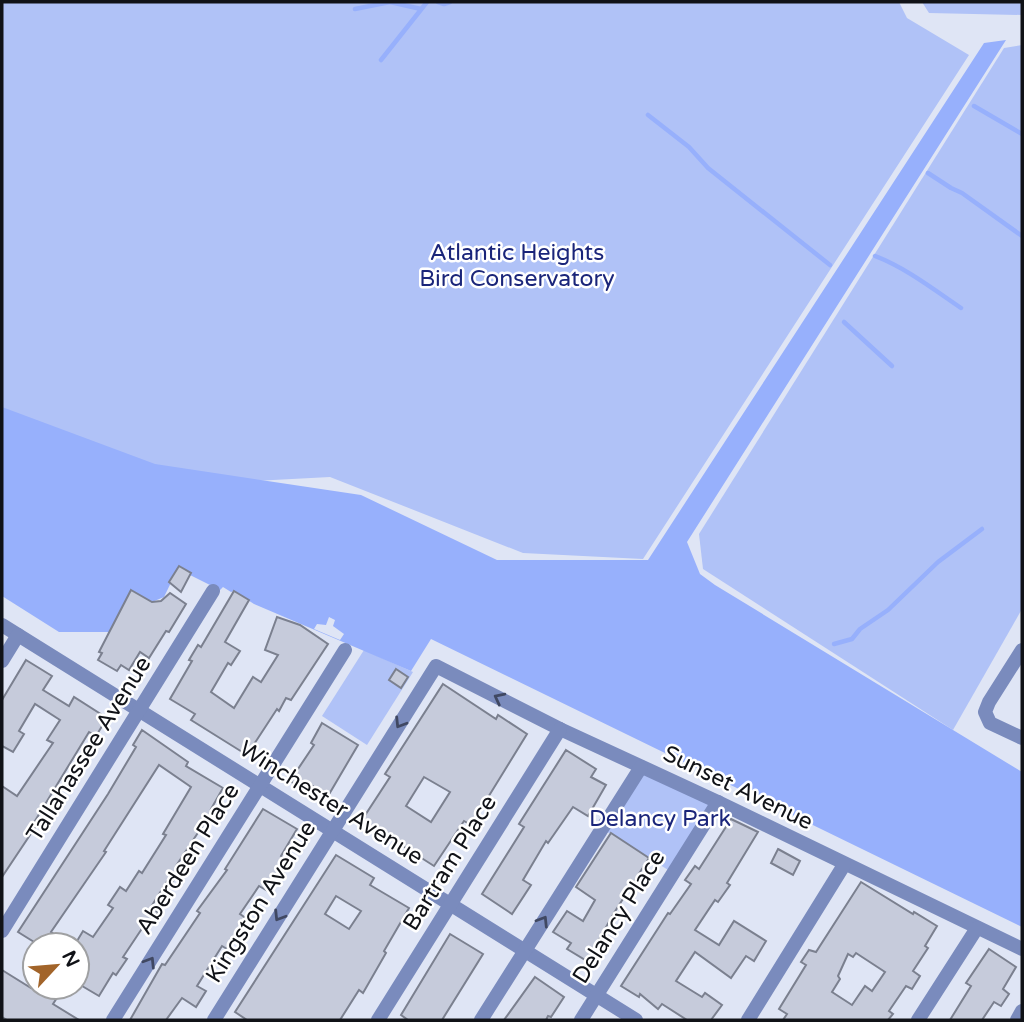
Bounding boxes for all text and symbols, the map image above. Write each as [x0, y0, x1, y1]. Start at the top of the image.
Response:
park label: Atlantic Heights Bird Conservatory [419, 239, 615, 293]
street label: Tallahassee Avenue [21, 651, 157, 847]
one-way arrow [494, 692, 506, 706]
one-way arrow [395, 716, 408, 729]
street label: Winchester Avenue [234, 735, 428, 871]
street label: Sunset Avenue [659, 740, 817, 836]
street label: Aberdeen Place [130, 778, 246, 940]
street label: Bartram Place [397, 790, 503, 936]
park label: Delancy Park [589, 805, 731, 833]
street label: Kingston Avenue [200, 816, 322, 988]
street label: Delancy Place [567, 845, 671, 989]
one-way arrow [275, 908, 288, 921]
one-way arrow [535, 915, 548, 928]
north arrow [21, 931, 91, 1001]
text: N [57, 947, 84, 971]
one-way arrow [141, 957, 154, 970]

